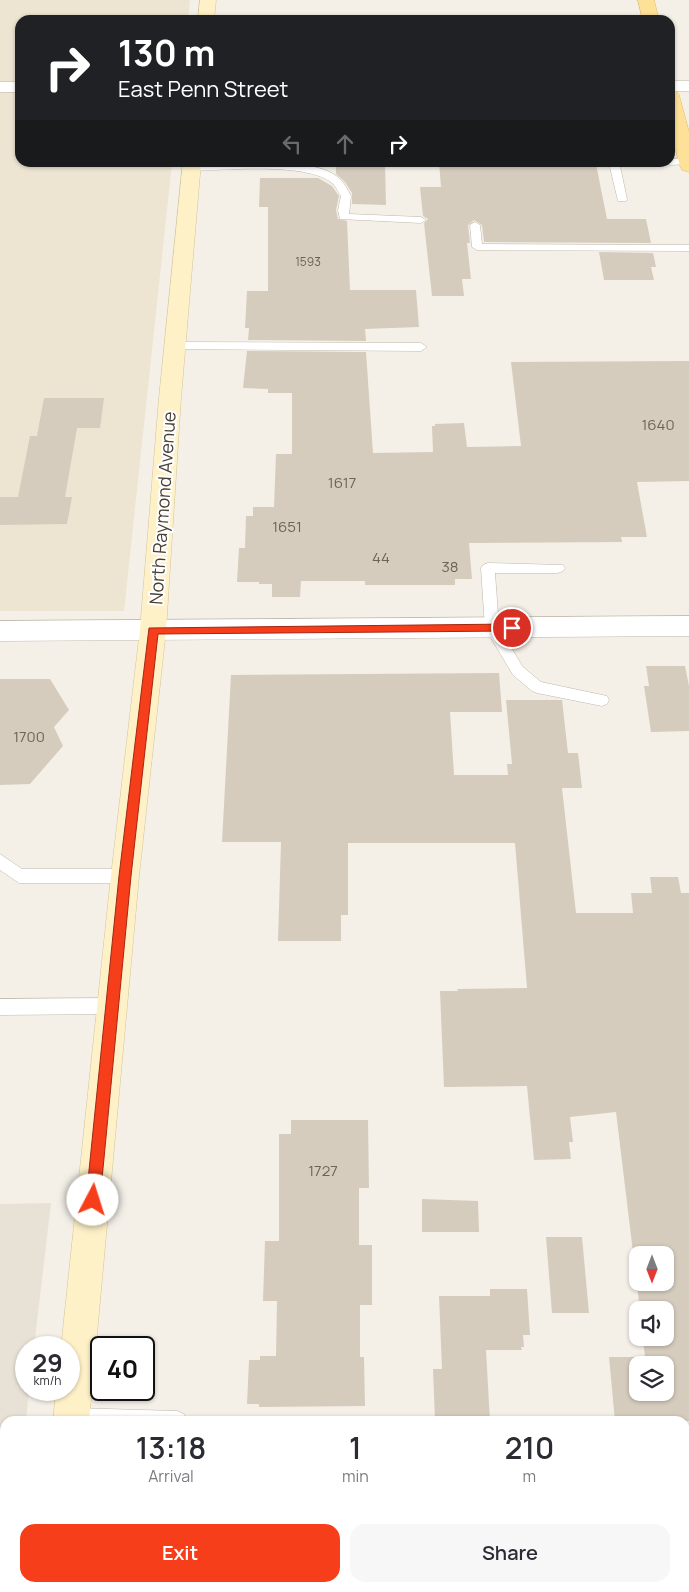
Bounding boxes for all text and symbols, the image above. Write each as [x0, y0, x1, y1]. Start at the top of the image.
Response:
text: 130 m [118, 29, 215, 77]
icon: right [35, 35, 100, 100]
text: East Penn Street [118, 74, 288, 104]
icon: left [278, 130, 306, 158]
icon: ahead [331, 130, 359, 158]
icon: right [384, 130, 412, 158]
house number: 1593 [295, 253, 321, 270]
street label: North Raymond Avenue [143, 411, 181, 605]
house number: 1640 [641, 414, 675, 435]
house number: 1617 [328, 472, 356, 493]
house number: 1651 [272, 516, 302, 537]
house number: 44 [372, 547, 390, 568]
house number: 38 [441, 556, 459, 577]
pin [491, 607, 533, 649]
icon: arrive [498, 614, 526, 642]
house number: 1700 [13, 726, 45, 747]
house number: 1727 [308, 1160, 338, 1181]
position arrow [66, 1173, 118, 1225]
north arrow [629, 1246, 674, 1291]
map controls [629, 1246, 674, 1401]
button: sound [629, 1301, 674, 1346]
speed limit sign: 40 [90, 1336, 155, 1401]
text: 29 [32, 1345, 63, 1380]
button: layers [629, 1356, 674, 1401]
text: km/h [34, 1372, 61, 1389]
text: 13:18 [136, 1427, 206, 1468]
text: 1 [349, 1427, 362, 1468]
text: 210 [505, 1427, 554, 1468]
text: Arrival [148, 1465, 194, 1487]
text: min [342, 1465, 369, 1487]
text: m [523, 1465, 536, 1487]
button: Exit [20, 1524, 340, 1582]
button: Share [350, 1524, 670, 1582]

